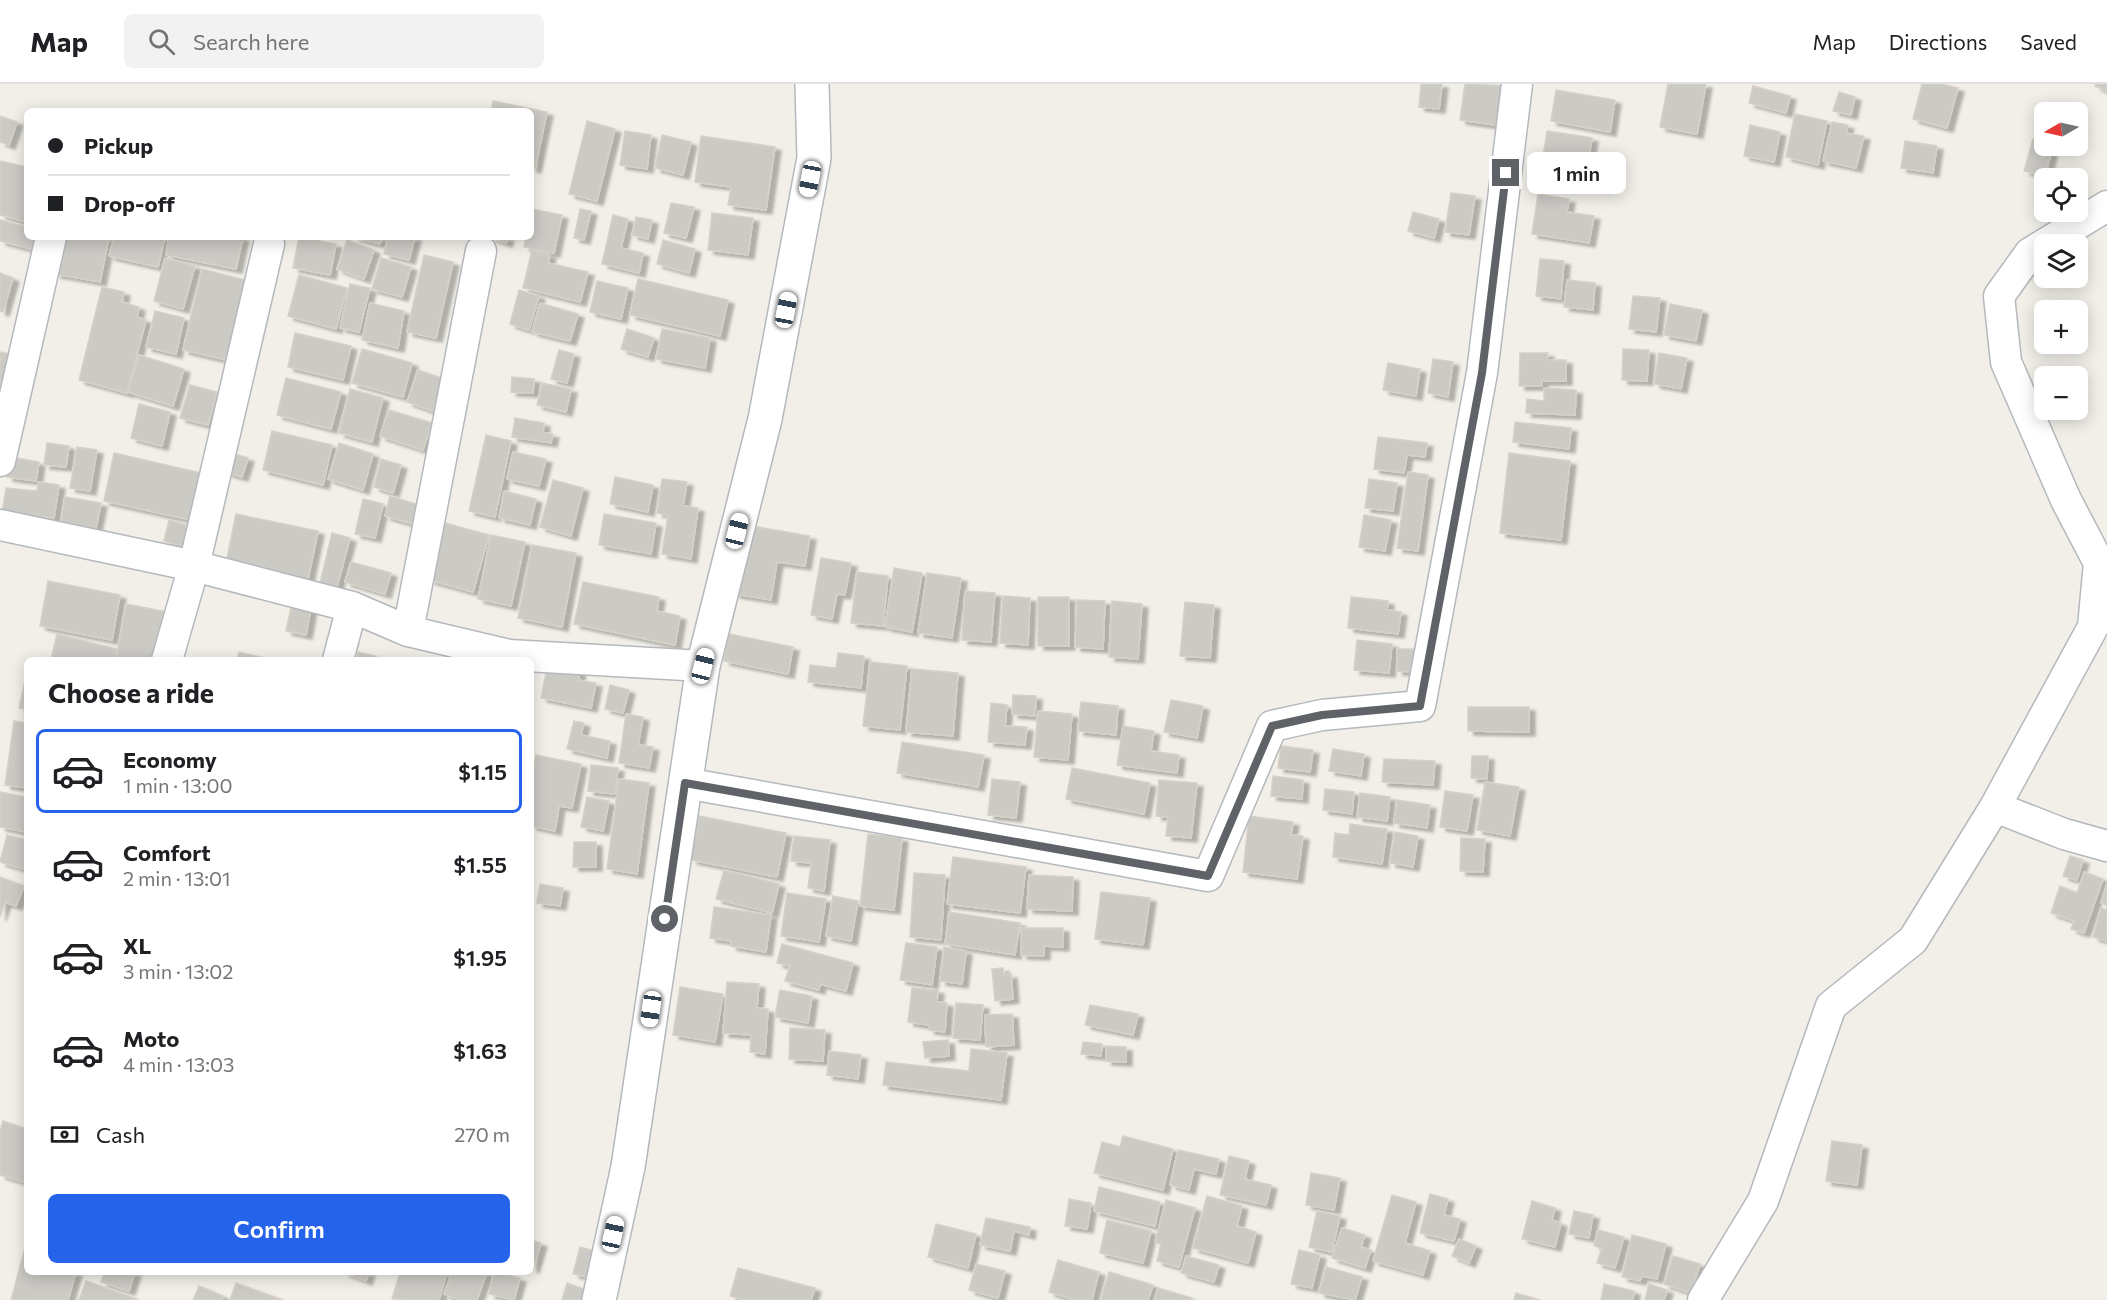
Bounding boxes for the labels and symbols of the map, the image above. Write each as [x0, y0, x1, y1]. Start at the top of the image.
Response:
north arrow [2034, 102, 2088, 156]
callout: 1 min [1527, 152, 1626, 194]
route end [1492, 159, 1519, 186]
car [798, 160, 822, 198]
car [774, 291, 798, 329]
car [724, 511, 750, 551]
car [690, 646, 716, 686]
route start [651, 905, 678, 932]
car [640, 990, 662, 1028]
car [600, 1215, 626, 1253]

